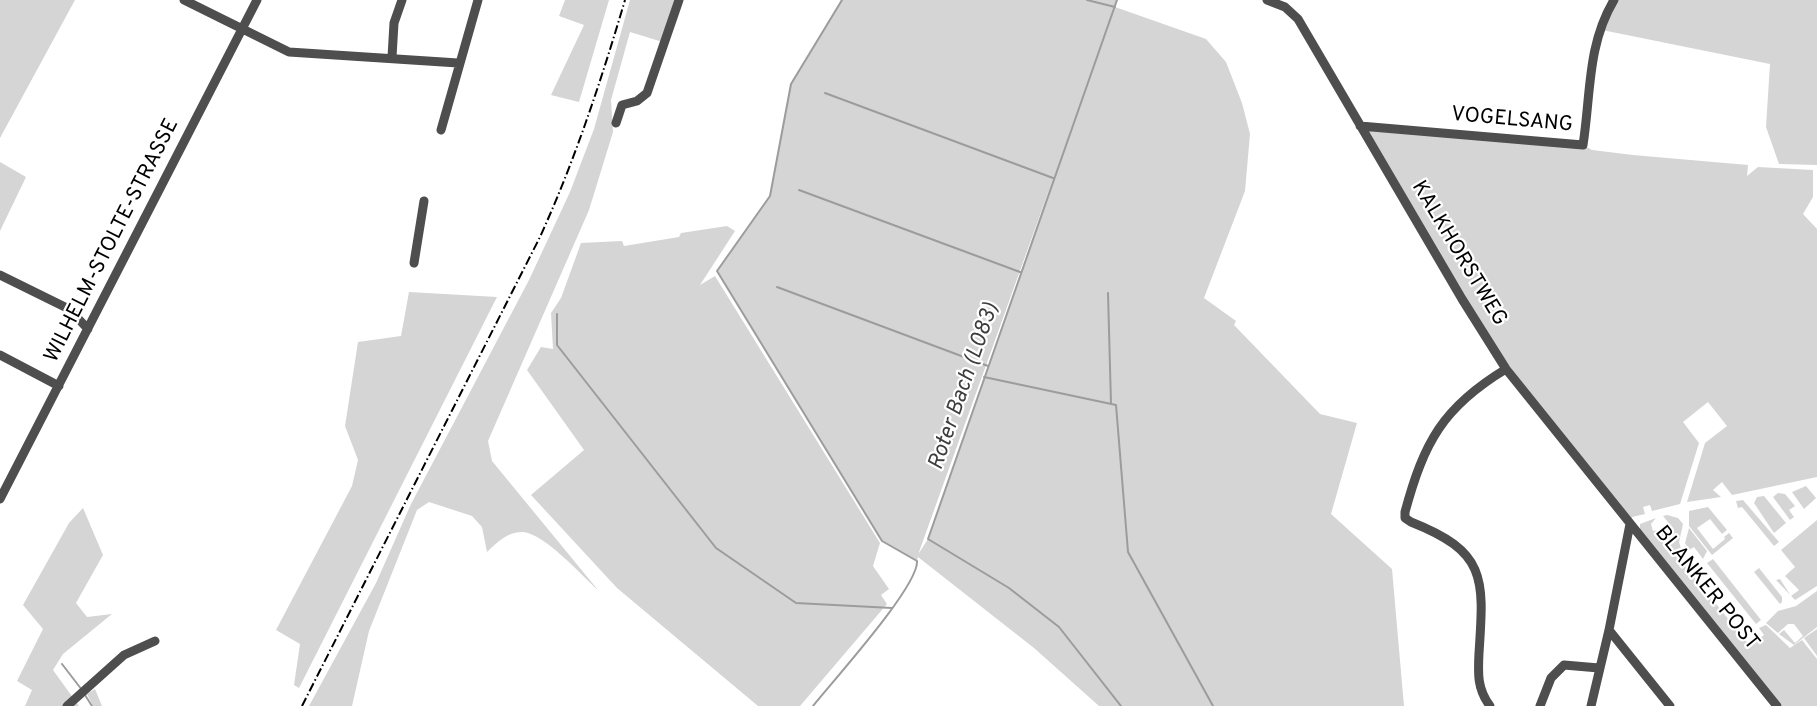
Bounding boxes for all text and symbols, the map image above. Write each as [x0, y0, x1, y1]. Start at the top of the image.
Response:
street label: VOGELSANG [1450, 103, 1574, 139]
street label: WILHELM-STOLTE-STRASSE [40, 115, 186, 367]
street label: KALKHORSTWEG [1405, 177, 1511, 331]
water label: Roter Bach (L083) [924, 300, 1006, 474]
street label: BLANKER POST [1648, 522, 1764, 656]

